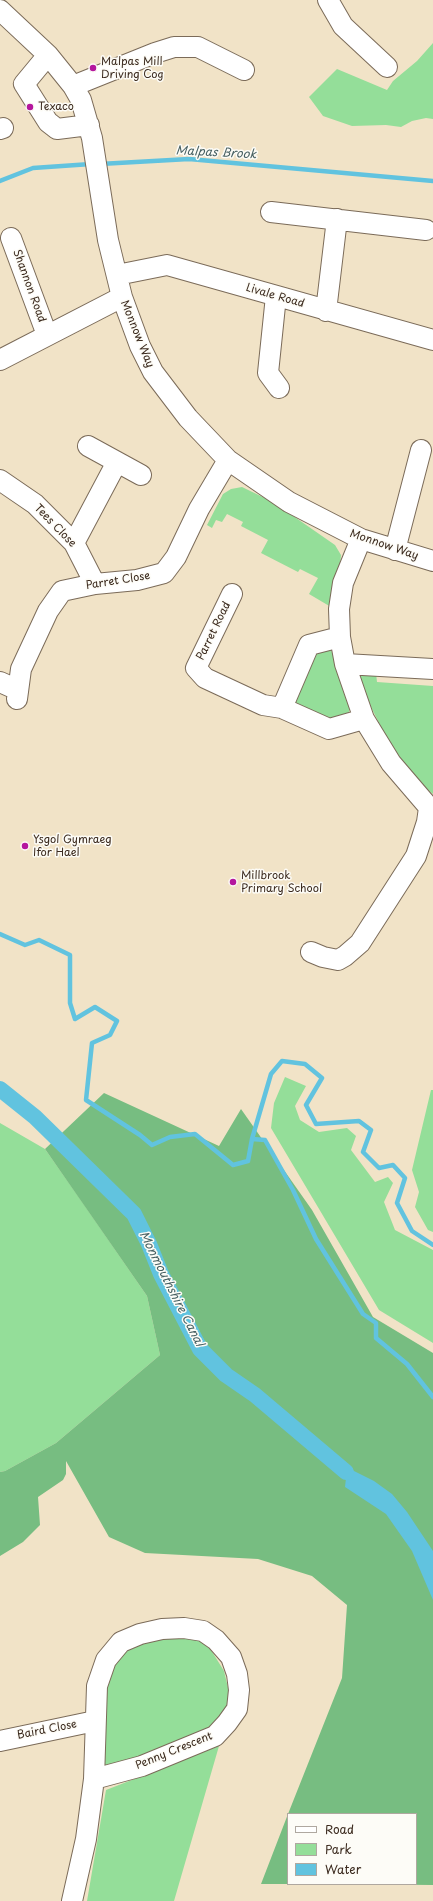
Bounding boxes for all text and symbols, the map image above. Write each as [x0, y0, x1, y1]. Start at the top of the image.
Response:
place label: Malpas Mill Driving Cog [101, 55, 164, 81]
marker: Malpas Mill Driving Cog [88, 63, 98, 73]
place label: Texaco [38, 100, 74, 114]
marker: Texaco [25, 102, 35, 112]
water label: Malpas Brook [175, 144, 257, 162]
street label: Shannon Road [10, 248, 48, 324]
street label: Livale Road [244, 281, 306, 311]
street label: Monnow Way [117, 298, 157, 370]
street label: Tees Close [31, 502, 79, 550]
street label: Monnow Way [348, 527, 420, 563]
street label: Parret Close [85, 569, 151, 593]
street label: Parret Road [194, 600, 234, 662]
place label: Ysgol Gymraeg Ifor Hael [33, 833, 112, 859]
marker: Ysgol Gymraeg Ifor Hael [20, 841, 30, 851]
place label: Millbrook Primary School [241, 869, 322, 895]
marker: Millbrook Primary School [228, 877, 238, 887]
water label: Monmouthshire Canal [136, 1229, 206, 1349]
street label: Baird Close [16, 1718, 78, 1742]
street label: Penny Crescent [134, 1730, 214, 1772]
legend [287, 1813, 417, 1885]
text: Road [325, 1820, 354, 1838]
text: Park [325, 1840, 352, 1858]
text: Water [325, 1860, 361, 1878]

